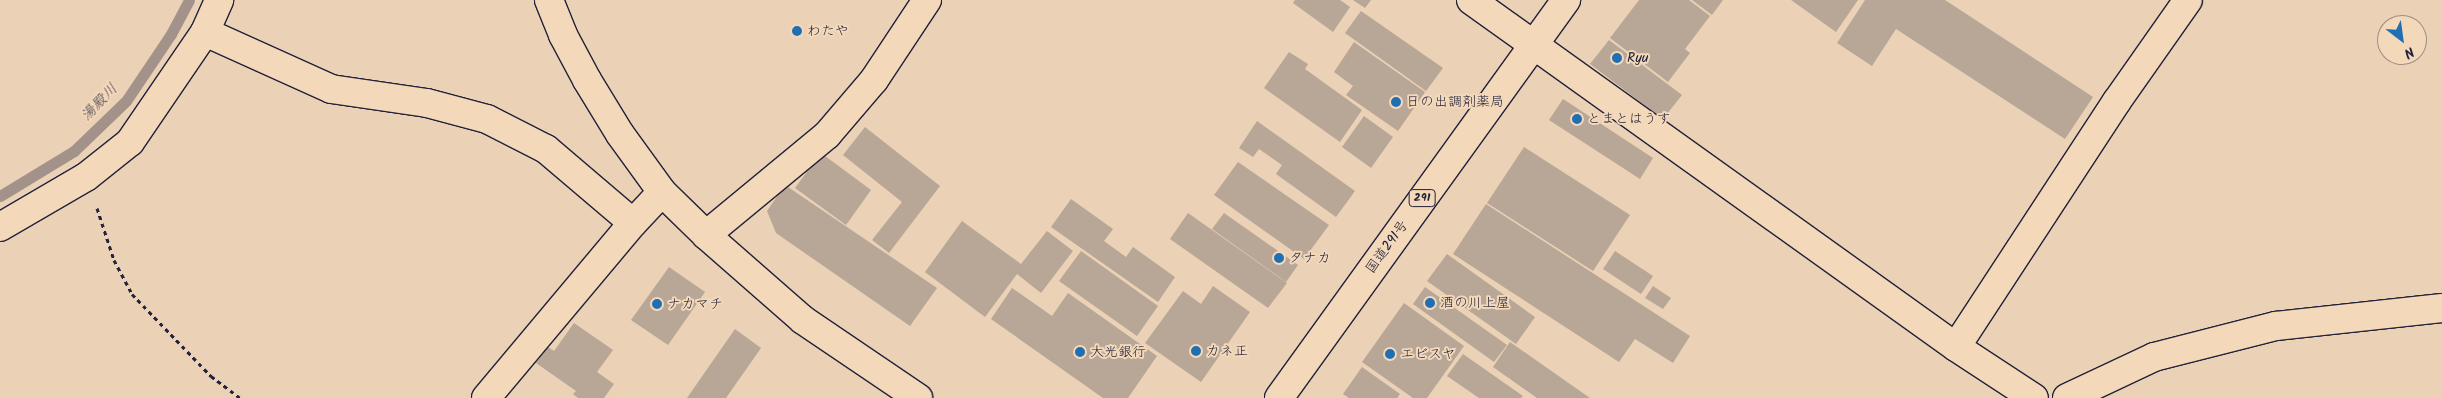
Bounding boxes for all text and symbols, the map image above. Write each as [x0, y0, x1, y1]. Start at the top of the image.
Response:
north arrow [2377, 15, 2427, 65]
place label: わたや [807, 23, 849, 39]
marker: わたや [791, 25, 803, 37]
text: N [2400, 40, 2418, 64]
place label: Ryu [1627, 50, 1648, 66]
marker: Ryu [1611, 52, 1623, 64]
water label: 湯殿川 [78, 81, 122, 125]
place label: 日の出調剤薬局 [1406, 94, 1504, 110]
marker: 日の出調剤薬局 [1390, 96, 1402, 108]
place label: とまとはうす [1587, 111, 1671, 127]
marker: とまとはうす [1571, 113, 1583, 125]
road number: 291 [1408, 188, 1436, 208]
street label: 国道291号 [1362, 217, 1412, 277]
place label: タナカ [1289, 250, 1331, 266]
marker: タナカ [1273, 252, 1285, 264]
place label: 酒の川上屋 [1440, 295, 1510, 311]
place label: ナカマチ [667, 296, 723, 312]
marker: 酒の川上屋 [1424, 297, 1436, 309]
marker: ナカマチ [651, 298, 663, 310]
place label: カネ正 [1206, 343, 1248, 359]
place label: 大光銀行 [1090, 344, 1146, 360]
marker: カネ正 [1190, 345, 1202, 357]
marker: 大光銀行 [1074, 346, 1086, 358]
place label: エビスヤ [1400, 346, 1456, 362]
marker: エビスヤ [1384, 348, 1396, 360]

